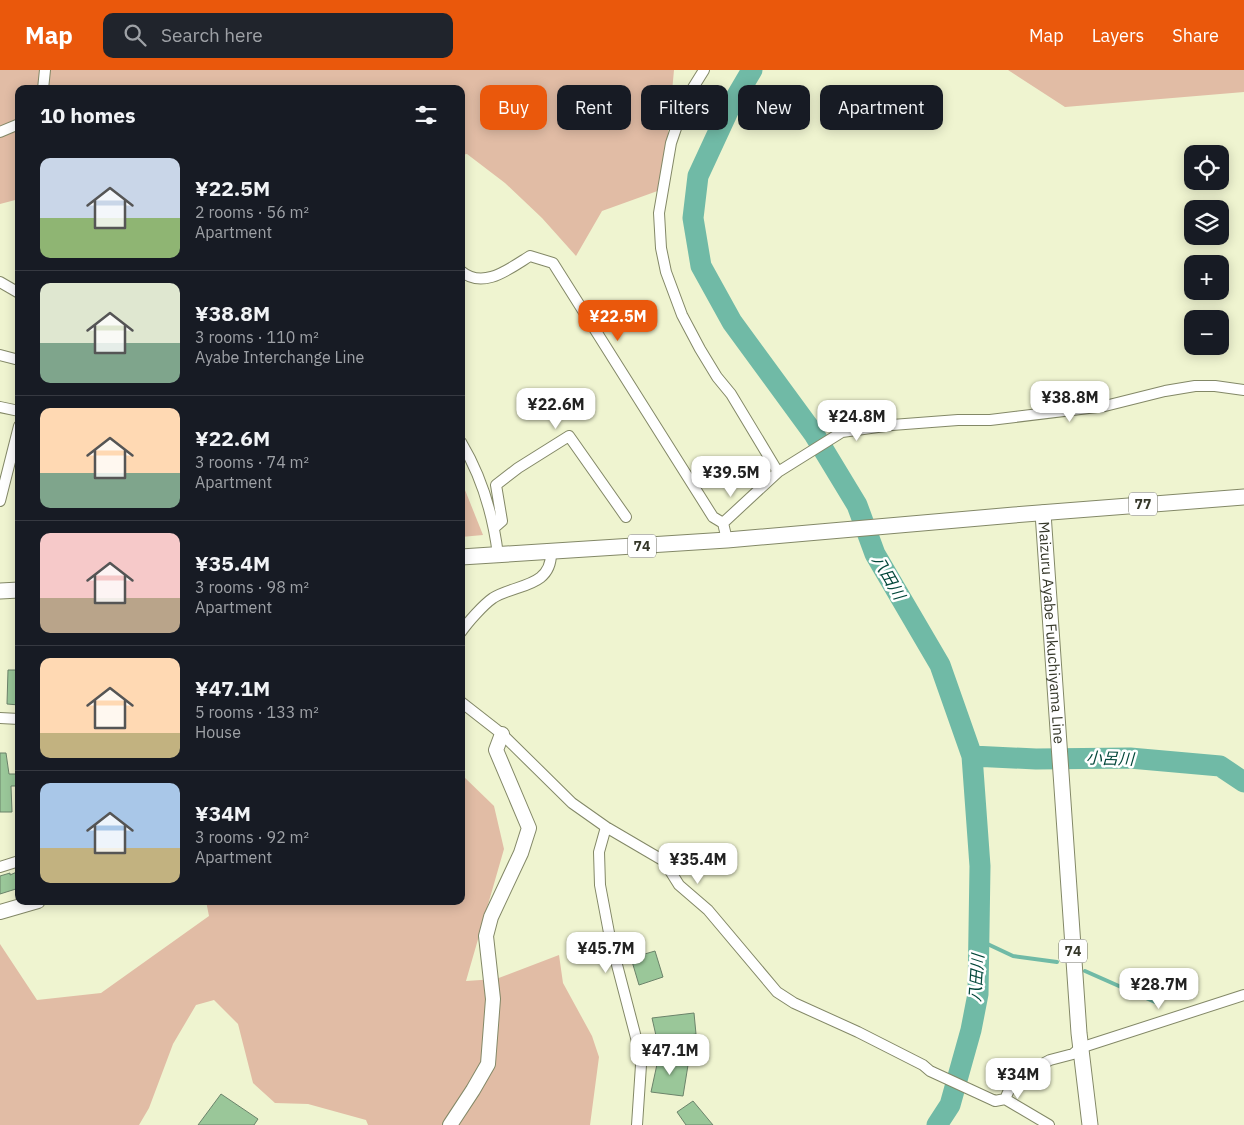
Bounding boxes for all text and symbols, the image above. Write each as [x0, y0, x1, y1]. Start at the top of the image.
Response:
search box [103, 13, 453, 58]
text: Map [25, 19, 73, 51]
icon: search [121, 21, 149, 49]
text: Search here [161, 23, 263, 47]
text: Map [1029, 24, 1064, 47]
text: Layers [1092, 24, 1144, 47]
text: Share [1172, 24, 1219, 47]
chip: Buy [480, 85, 547, 130]
chip: Rent [557, 85, 631, 130]
chip: Filters [641, 85, 728, 130]
chip: New [738, 85, 810, 130]
chip: Apartment [820, 85, 943, 130]
text: 10 homes [40, 101, 136, 129]
icon: filters [412, 101, 440, 129]
map controls [1184, 145, 1229, 355]
button: locate [1184, 145, 1229, 190]
text: ¥22.5M [195, 174, 270, 202]
icon: home [80, 178, 140, 238]
button: layers [1184, 200, 1229, 245]
text: 2 rooms · 56 m² [195, 202, 309, 222]
text: Apartment [195, 222, 272, 242]
button: + [1184, 255, 1229, 300]
text: ¥38.8M [195, 299, 270, 327]
pin: ¥22.5M [577, 300, 659, 342]
icon: home [80, 303, 140, 363]
text: ¥22.5M [589, 306, 647, 326]
button: − [1184, 310, 1229, 355]
text: 3 rooms · 110 m² [195, 327, 319, 347]
text: Ayabe Interchange Line [195, 347, 364, 367]
pin: ¥38.8M [1029, 380, 1111, 423]
text: ¥38.8M [1041, 387, 1099, 407]
pin: ¥22.6M [515, 388, 597, 430]
text: ¥22.6M [527, 394, 585, 414]
pin: ¥24.8M [816, 400, 898, 442]
text: ¥24.8M [828, 406, 886, 426]
text: ¥22.6M [195, 424, 270, 452]
icon: home [80, 428, 140, 488]
text: 3 rooms · 74 m² [195, 452, 309, 472]
pin: ¥39.5M [690, 456, 772, 498]
text: ¥39.5M [702, 462, 760, 482]
text: Apartment [195, 472, 272, 492]
road number: 77 [1129, 492, 1157, 516]
street label: Maizuru Ayabe Fukuchiyama Line [1035, 521, 1069, 745]
road number: 74 [628, 534, 656, 558]
text: ¥35.4M [195, 549, 270, 577]
water label: 八田川 [868, 551, 911, 605]
icon: home [80, 553, 140, 613]
text: 3 rooms · 98 m² [195, 577, 309, 597]
text: Apartment [195, 597, 272, 617]
text: ¥47.1M [195, 674, 270, 702]
icon: home [80, 678, 140, 738]
text: 5 rooms · 133 m² [195, 702, 319, 722]
text: House [195, 722, 241, 742]
water label: 小呂川 [1086, 747, 1136, 769]
text: ¥34M [195, 799, 251, 827]
icon: home [80, 803, 140, 863]
text: 3 rooms · 92 m² [195, 827, 309, 847]
pin: ¥35.4M [657, 842, 739, 885]
text: Apartment [195, 847, 272, 867]
text: ¥35.4M [669, 849, 727, 869]
pin: ¥45.7M [565, 932, 647, 974]
text: ¥45.7M [577, 938, 635, 958]
road number: 74 [1059, 939, 1087, 962]
water label: 八田川 [964, 951, 988, 1003]
pin: ¥28.7M [1118, 968, 1200, 1010]
text: ¥28.7M [1130, 974, 1188, 994]
pin: ¥47.1M [629, 1034, 711, 1076]
text: ¥47.1M [641, 1040, 699, 1060]
pin: ¥34M [988, 1058, 1048, 1100]
text: ¥34M [997, 1064, 1039, 1084]

